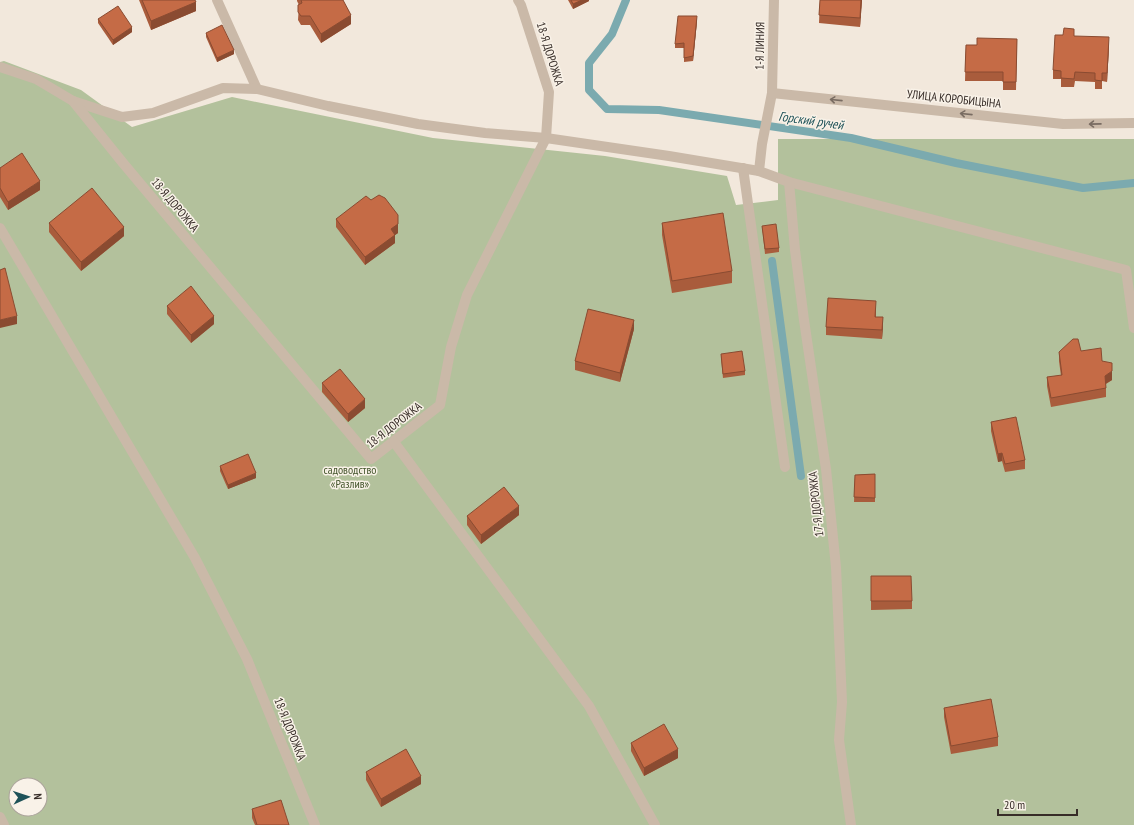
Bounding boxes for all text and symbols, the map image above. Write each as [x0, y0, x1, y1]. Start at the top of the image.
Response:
street label: 18-Я ДОРОЖКА [534, 20, 567, 88]
street label: 1-Я ЛИНИЯ [752, 22, 767, 70]
street label: УЛИЦА КОРОБИЦЫНА [906, 86, 1002, 111]
one-way arrow [830, 96, 843, 104]
water label: Горский ручей [777, 108, 846, 134]
one-way arrow [960, 110, 973, 118]
one-way arrow [1089, 120, 1102, 127]
street label: 18-Я ДОРОЖКА [148, 175, 203, 235]
street label: 18-Я ДОРОЖКА [363, 398, 425, 451]
park label: садоводство «Разлив» [324, 462, 376, 491]
street label: 17-Я ДОРОЖКА [805, 470, 826, 537]
street label: 18-Я ДОРОЖКА [271, 695, 310, 763]
north arrow [8, 777, 48, 817]
scale bar [998, 791, 1077, 817]
text: N [31, 793, 45, 800]
text: 20 m [1004, 797, 1025, 812]

